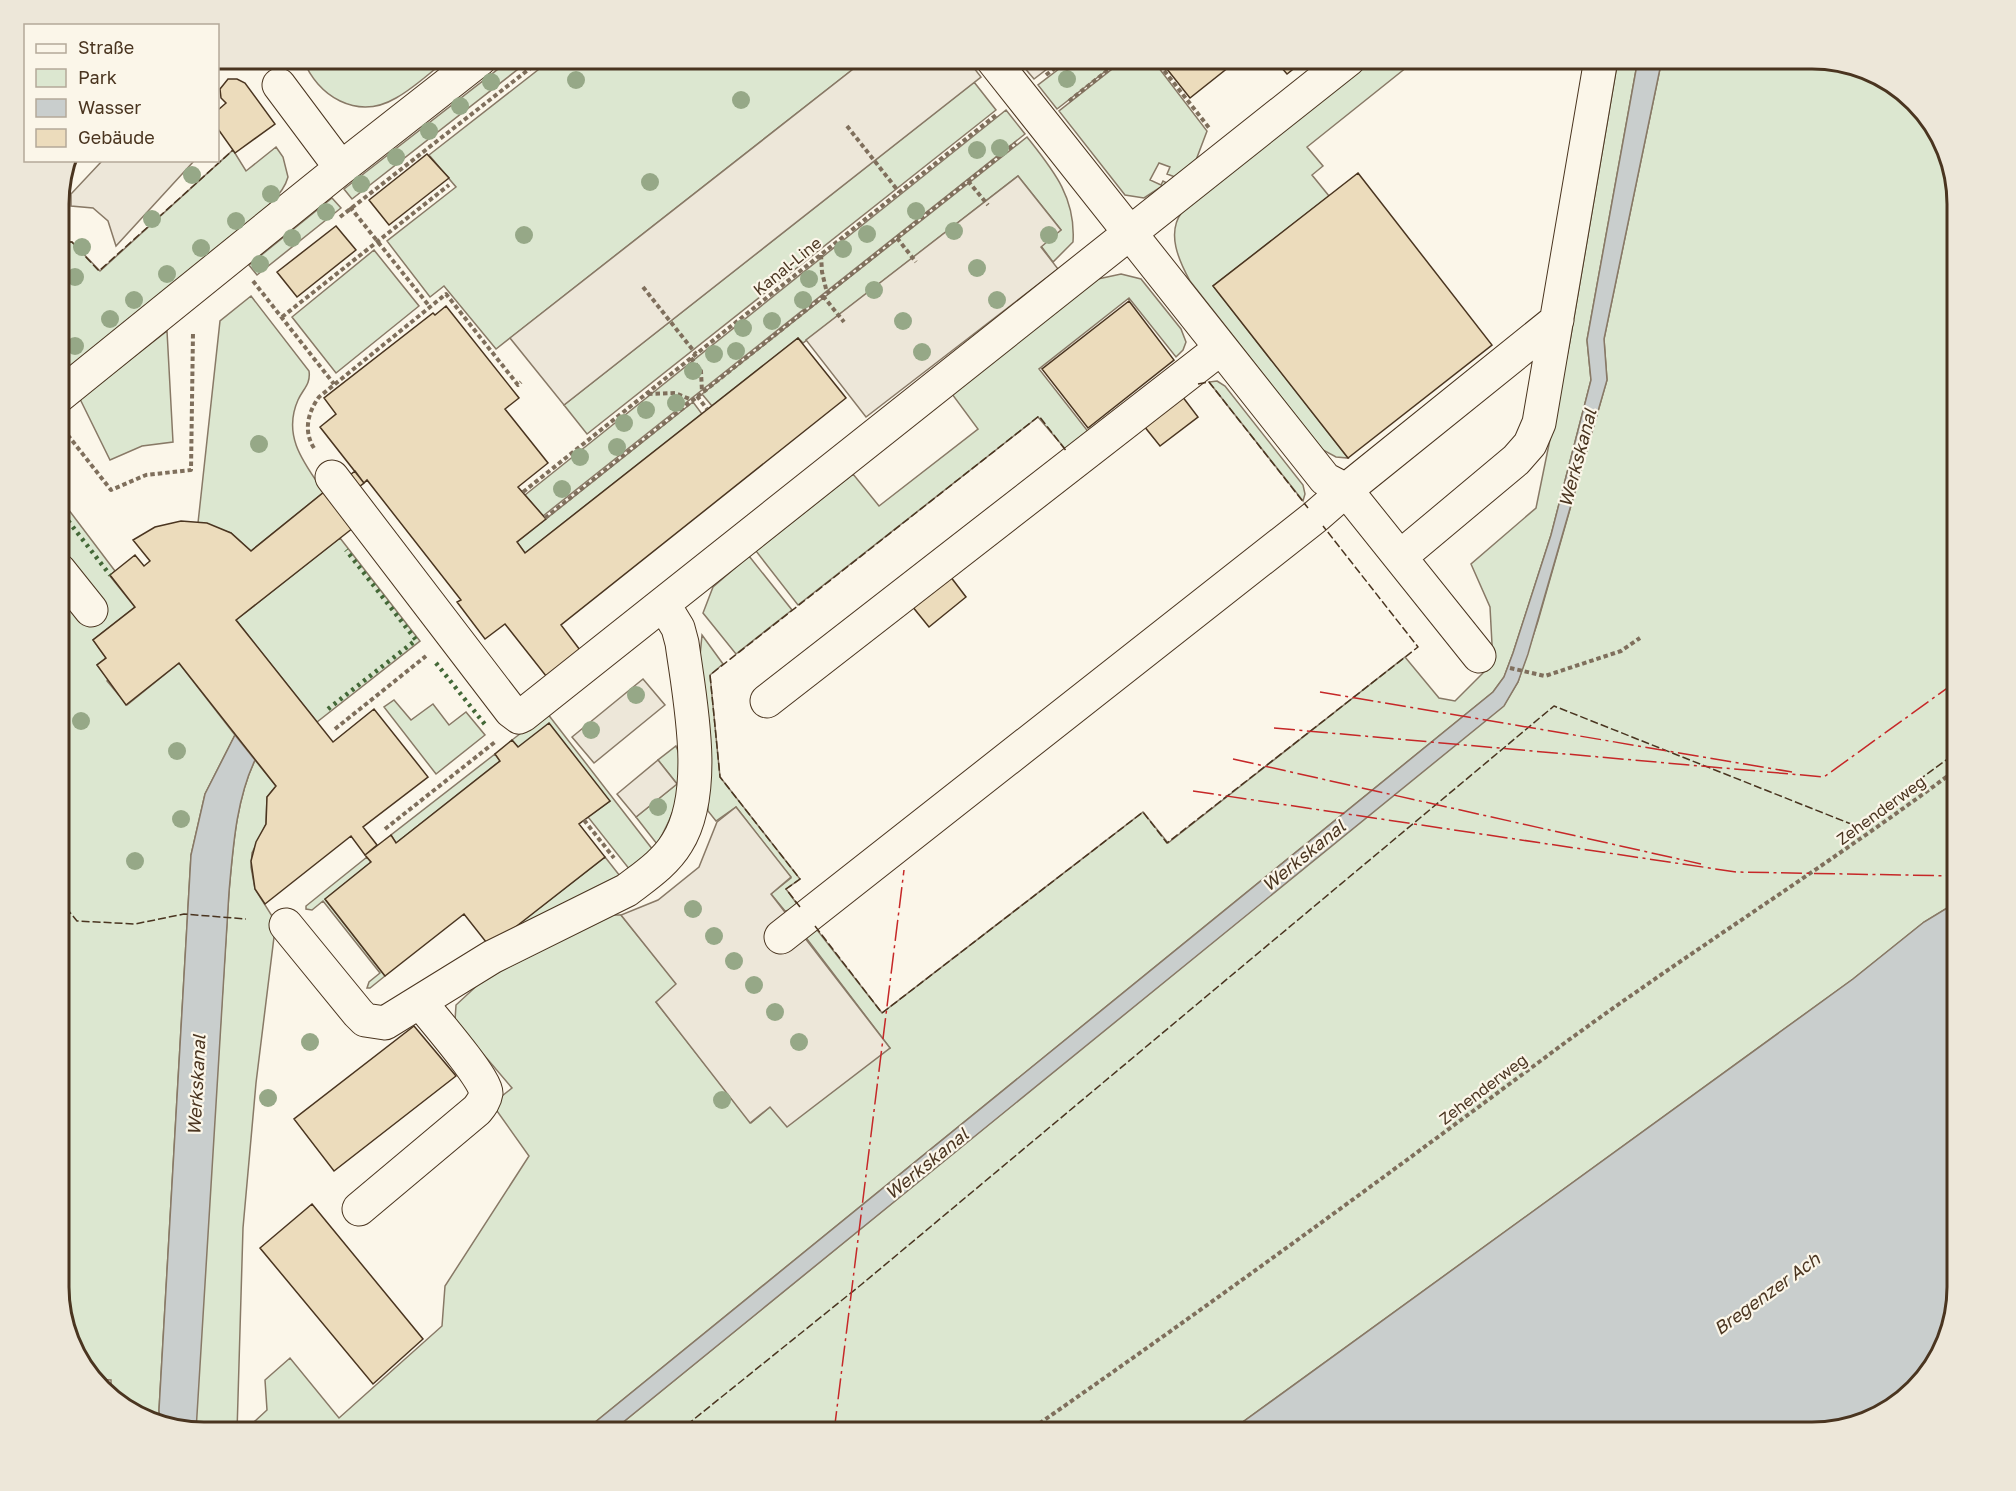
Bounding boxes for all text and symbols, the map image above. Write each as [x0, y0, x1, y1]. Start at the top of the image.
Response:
legend [24, 24, 219, 162]
text: Straße [78, 36, 134, 58]
text: Park [78, 66, 117, 88]
text: Wasser [78, 96, 141, 118]
text: Gebäude [78, 126, 155, 148]
street label: Kanal-Line [749, 232, 825, 300]
water label: Werkskanal [1553, 405, 1601, 509]
street label: Zehenderweg [1833, 771, 1929, 849]
water label: Werkskanal [1257, 814, 1350, 896]
water label: Werkskanal [182, 1033, 210, 1136]
street label: Zehenderweg [1435, 1049, 1531, 1129]
water label: Werkskanal [880, 1122, 973, 1204]
water label: Bregenzer Ach [1709, 1247, 1825, 1339]

